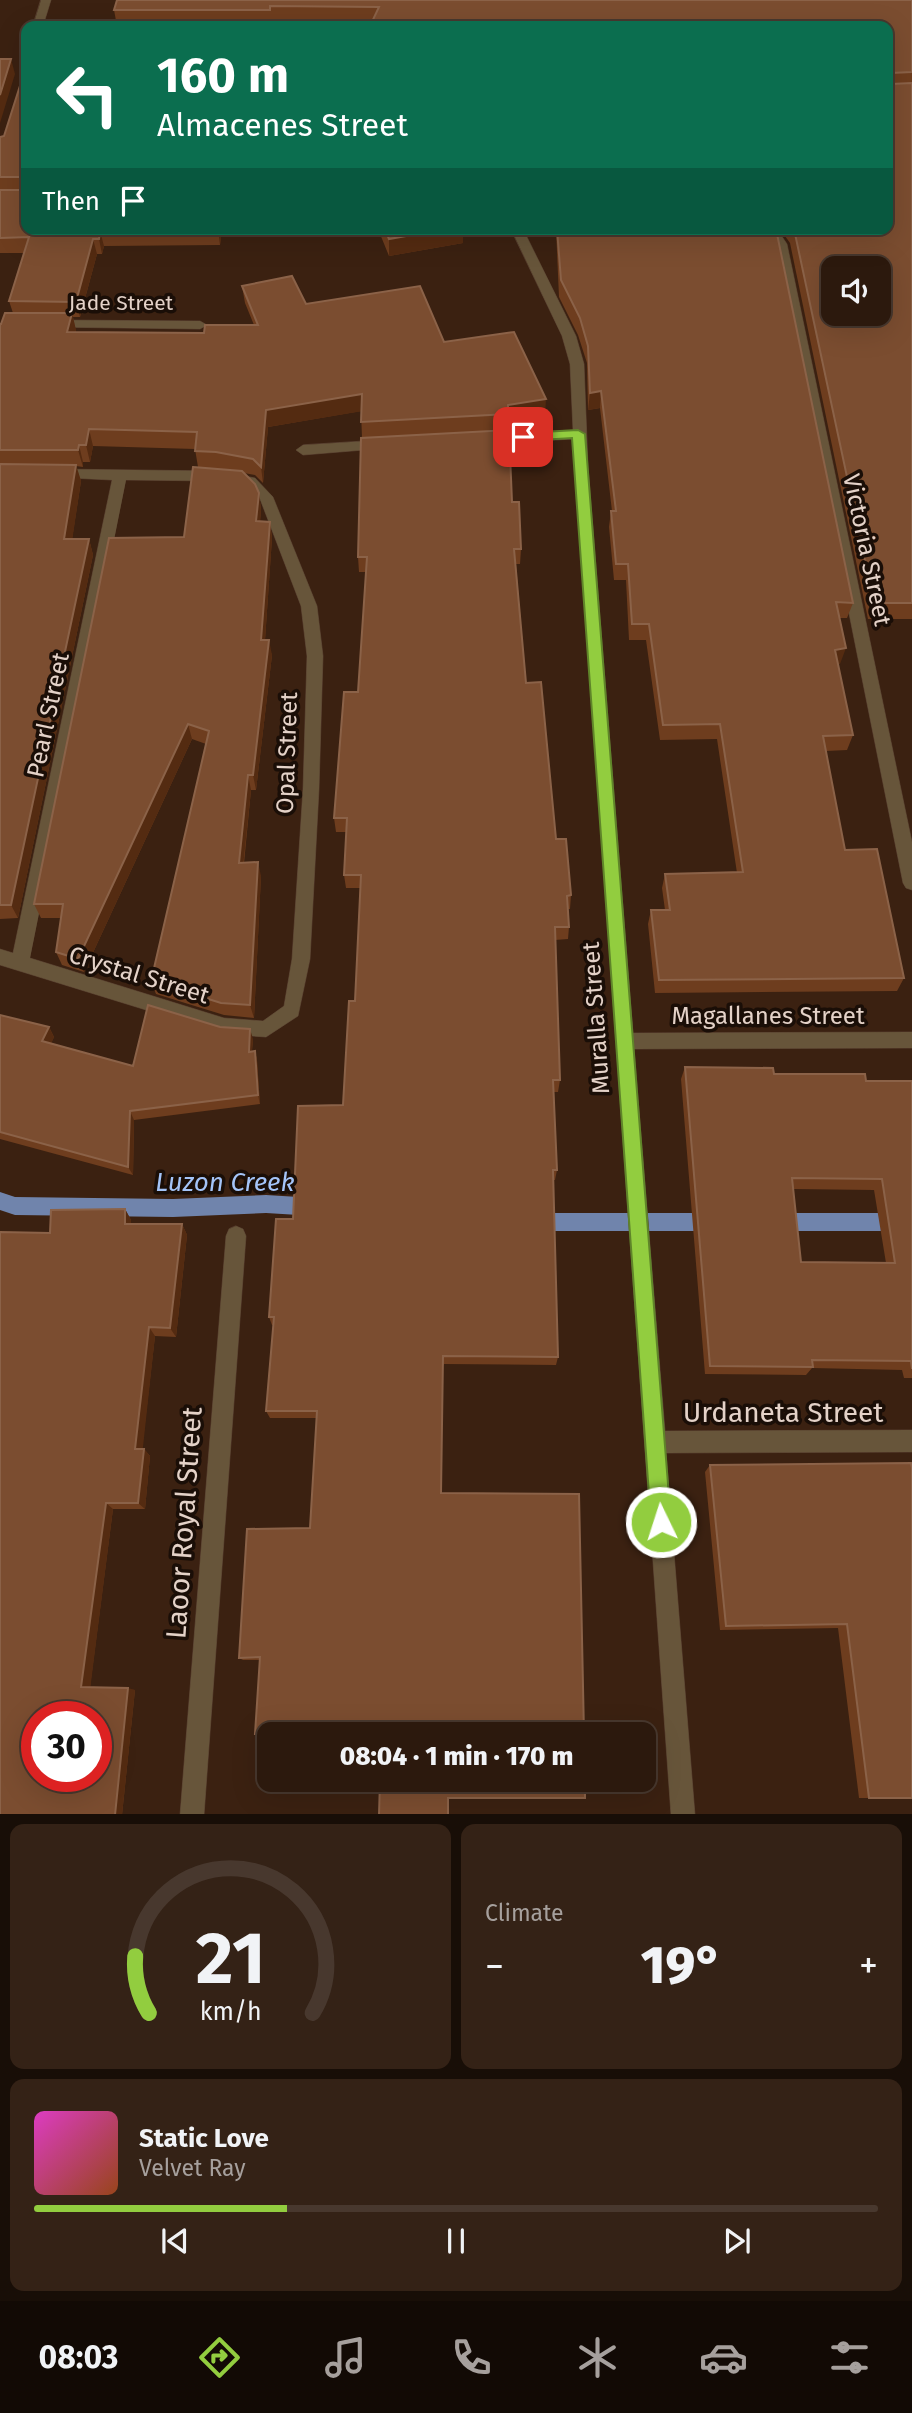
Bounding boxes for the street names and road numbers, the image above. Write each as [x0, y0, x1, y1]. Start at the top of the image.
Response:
street label: Jade Street [69, 290, 174, 316]
street label: Victoria Street [837, 472, 897, 629]
street label: Pearl Street [21, 650, 75, 780]
street label: Opal Street [271, 691, 303, 814]
street label: Crystal Street [66, 940, 213, 1010]
street label: Muralla Street [577, 941, 615, 1095]
street label: Magallanes Street [671, 1002, 865, 1030]
street label: Urdaneta Street [683, 1396, 884, 1429]
street label: Laoor Royal Street [159, 1405, 209, 1640]

